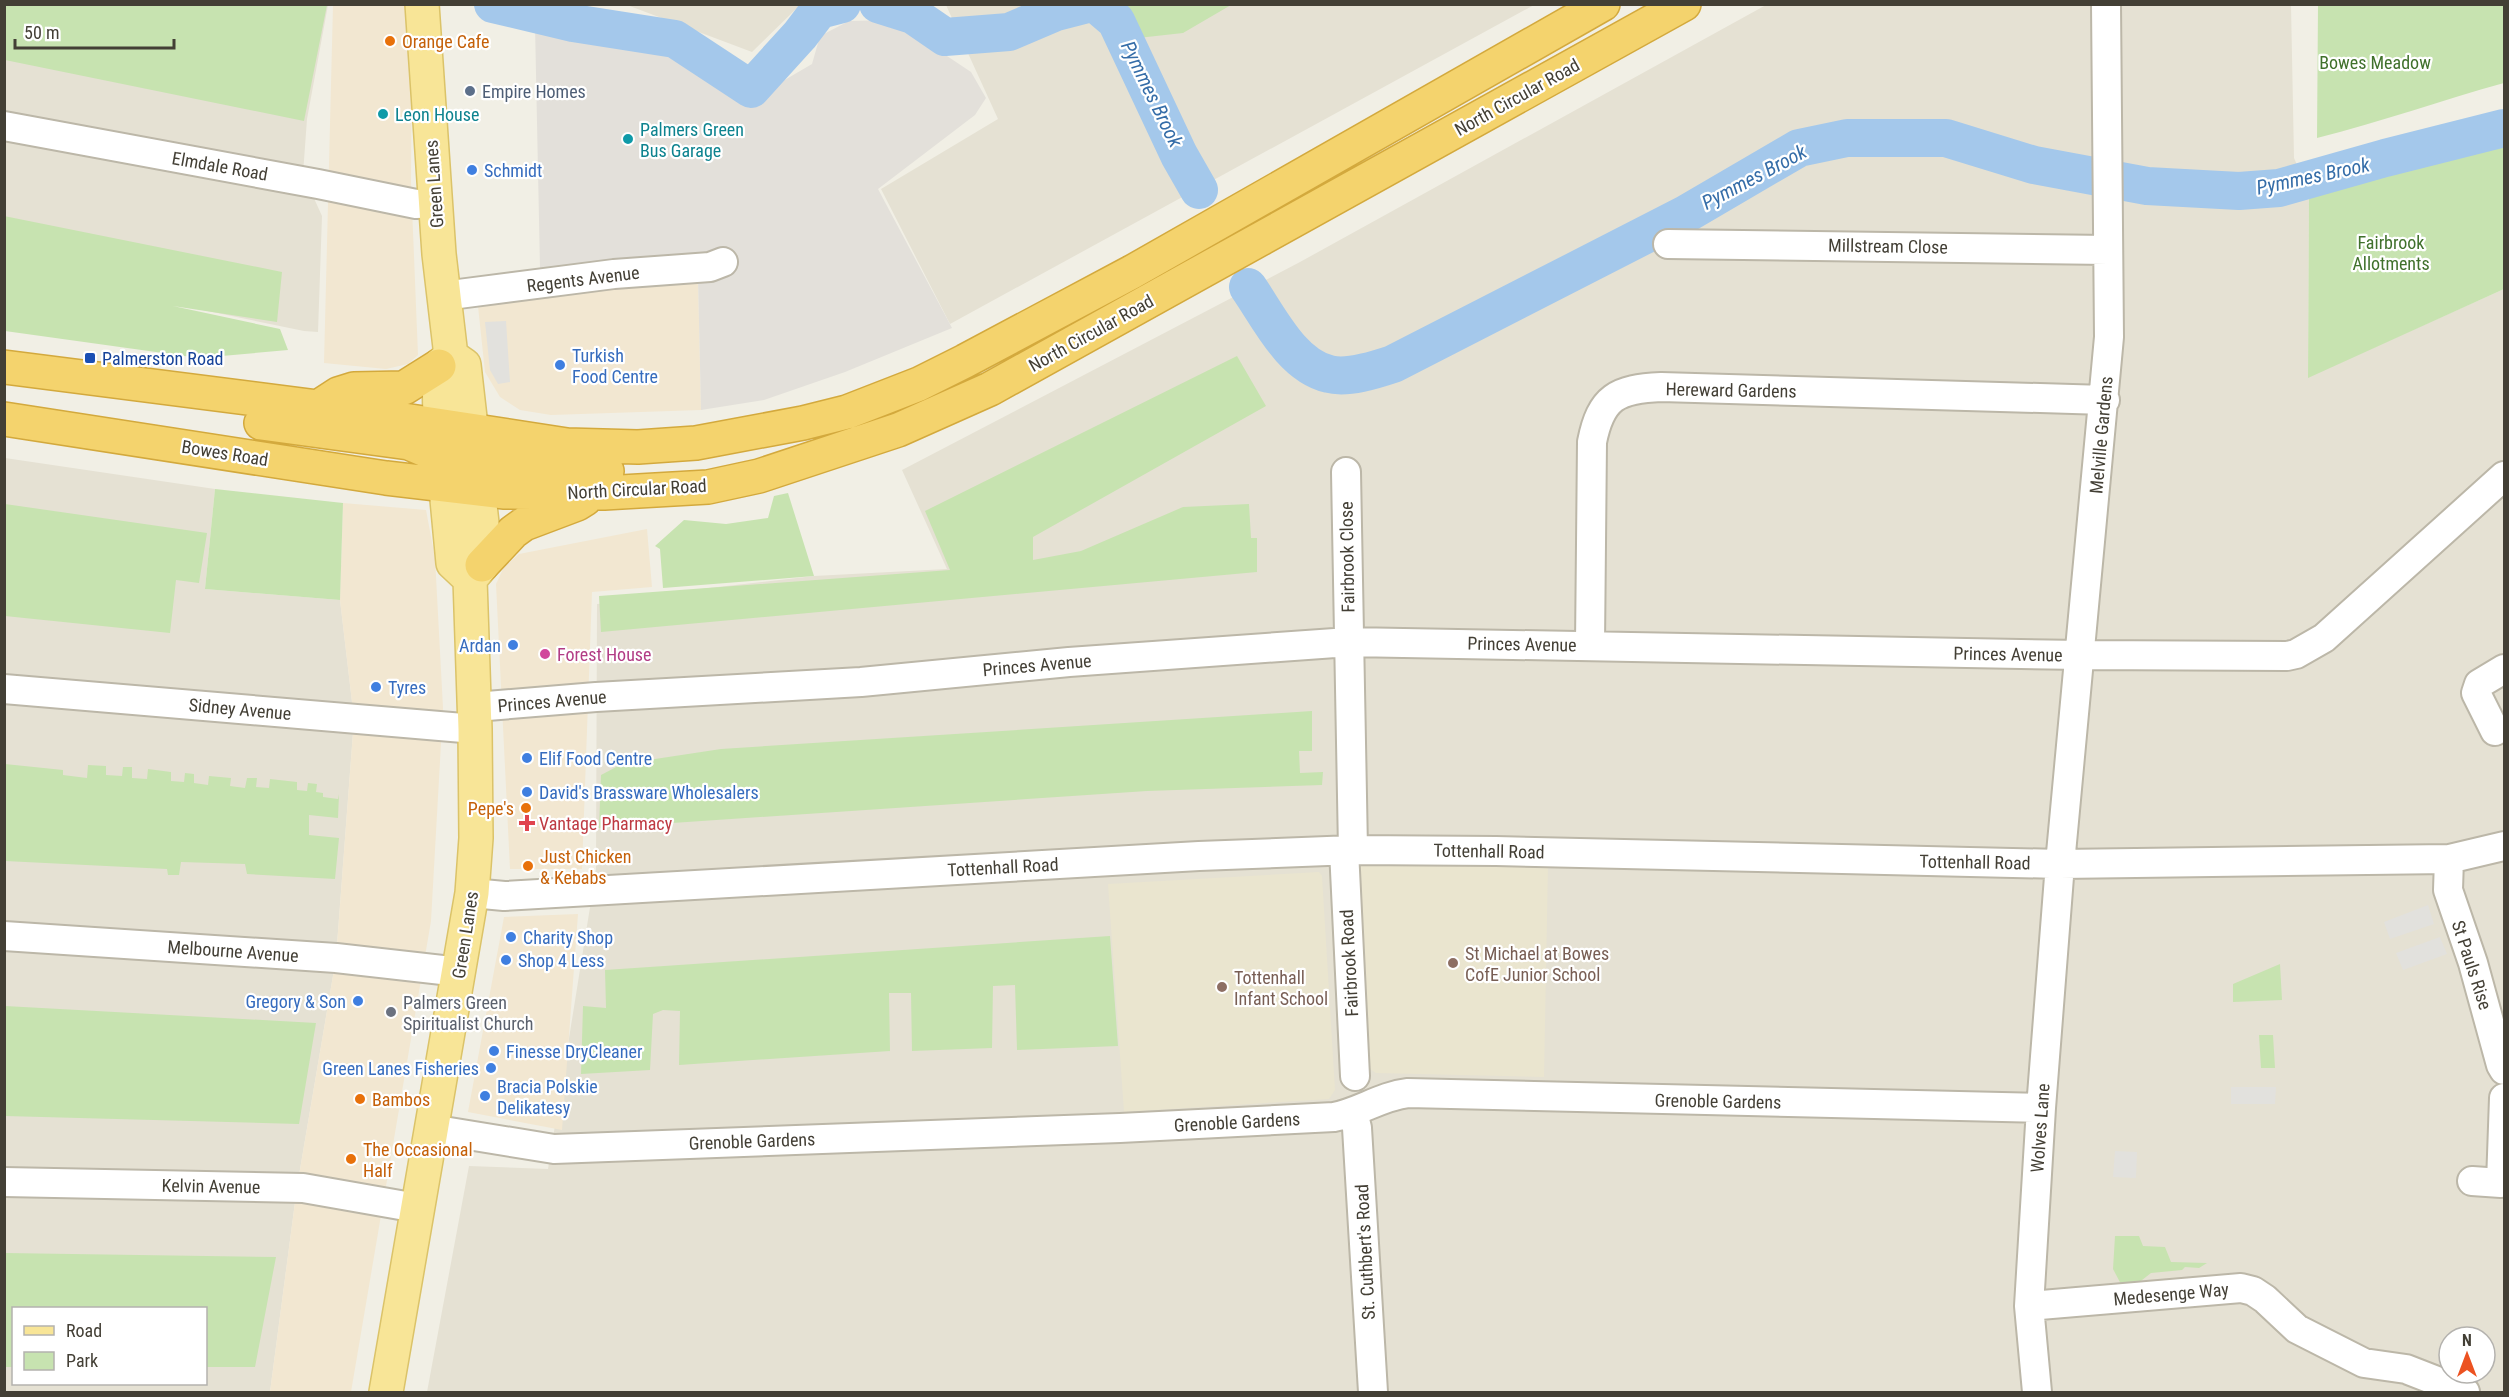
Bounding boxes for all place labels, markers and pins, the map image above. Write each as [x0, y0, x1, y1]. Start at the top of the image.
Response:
place label: Orange Cafe [402, 31, 490, 52]
marker: Orange Cafe [383, 34, 397, 48]
place label: Empire Homes [482, 81, 586, 102]
marker: Empire Homes [463, 84, 477, 98]
place label: Leon House [395, 104, 479, 125]
marker: Leon House [376, 107, 390, 121]
place label: Palmers Green Bus Garage [640, 119, 744, 161]
marker: Palmers Green Bus Garage [621, 132, 635, 146]
place label: Schmidt [484, 160, 542, 181]
marker: Schmidt [465, 163, 479, 177]
place label: Turkish Food Centre [572, 345, 658, 387]
place label: Palmerston Road [102, 348, 224, 369]
marker: Palmerston Road [83, 351, 97, 365]
marker: Turkish Food Centre [553, 358, 567, 372]
place label: Ardan [459, 635, 501, 656]
marker: Ardan [506, 638, 520, 652]
place label: Forest House [557, 644, 651, 665]
marker: Forest House [538, 647, 552, 661]
place label: Tyres [388, 677, 426, 698]
marker: Tyres [369, 680, 383, 694]
place label: Elif Food Centre [539, 748, 652, 769]
marker: Elif Food Centre [520, 751, 534, 765]
place label: David's Brassware Wholesalers [539, 782, 759, 803]
marker: David's Brassware Wholesalers [520, 785, 534, 799]
place label: Pepe's [468, 798, 514, 819]
marker: Pepe's [519, 801, 533, 815]
place label: Vantage Pharmacy [539, 813, 673, 834]
marker: Vantage Pharmacy [520, 816, 534, 830]
place label: Just Chicken & Kebabs [540, 846, 632, 888]
marker: Just Chicken & Kebabs [521, 859, 535, 873]
place label: Charity Shop [523, 927, 613, 948]
marker: Charity Shop [504, 930, 518, 944]
place label: St Michael at Bowes CofE Junior School [1465, 943, 1609, 985]
place label: Shop 4 Less [518, 950, 605, 971]
marker: Shop 4 Less [499, 953, 513, 967]
marker: St Michael at Bowes CofE Junior School [1446, 956, 1460, 970]
place label: Tottenhall Infant School [1234, 967, 1328, 1009]
marker: Tottenhall Infant School [1215, 980, 1229, 994]
place label: Gregory & Son [245, 991, 346, 1012]
place label: Palmers Green Spiritualist Church [403, 992, 533, 1034]
marker: Gregory & Son [351, 994, 365, 1008]
marker: Palmers Green Spiritualist Church [384, 1005, 398, 1019]
place label: Finesse DryCleaner [506, 1041, 643, 1062]
marker: Finesse DryCleaner [487, 1044, 501, 1058]
place label: Green Lanes Fisheries [322, 1058, 479, 1079]
marker: Green Lanes Fisheries [484, 1061, 498, 1075]
place label: Bracia Polskie Delikatesy [497, 1076, 598, 1118]
place label: Bambos [372, 1089, 430, 1110]
marker: Bracia Polskie Delikatesy [478, 1089, 492, 1103]
marker: Bambos [353, 1092, 367, 1106]
place label: The Occasional Half [363, 1139, 473, 1181]
marker: The Occasional Half [344, 1152, 358, 1166]

